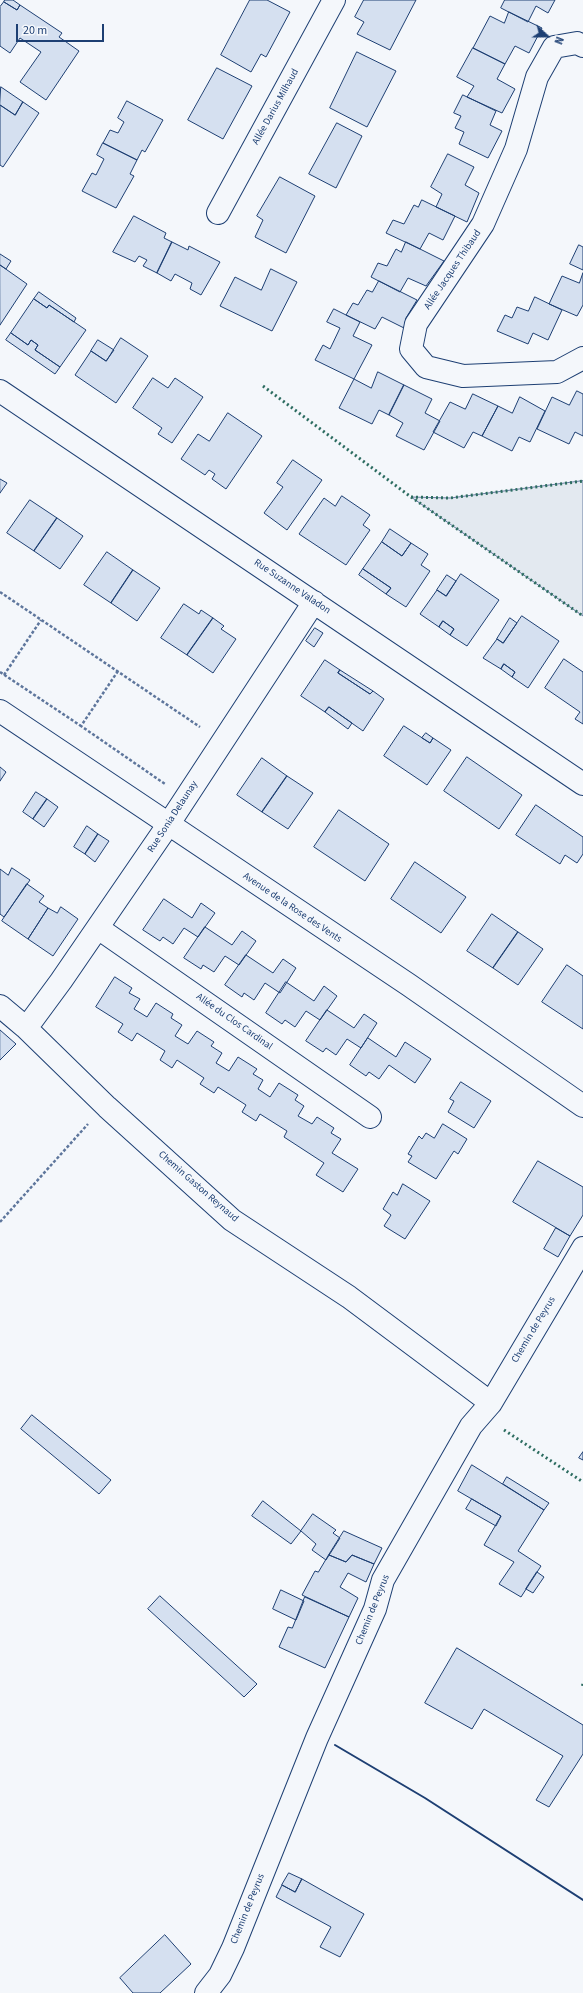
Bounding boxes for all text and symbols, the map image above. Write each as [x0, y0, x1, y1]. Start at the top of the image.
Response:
scale bar [18, 16, 106, 42]
north arrow [527, 16, 567, 56]
text: 20 m [23, 22, 47, 39]
text: N [550, 34, 567, 47]
street label: Allée Darius Milhaud [250, 67, 302, 147]
street label: Allée Jacques Thibaud [422, 228, 484, 312]
street label: Rue Suzanne Valadon [251, 557, 333, 617]
street label: Rue Sonia Delaunay [145, 779, 201, 855]
street label: Avenue de la Rose des Vents [240, 870, 344, 946]
street label: Allée du Clos Cardinal [194, 991, 274, 1053]
street label: Chemin Gaston Reynaud [155, 1149, 241, 1225]
street label: Chemin de Peyrus [510, 1295, 558, 1365]
street label: Chemin de Peyrus [353, 1573, 393, 1647]
street label: Chemin de Peyrus [228, 1872, 268, 1946]

